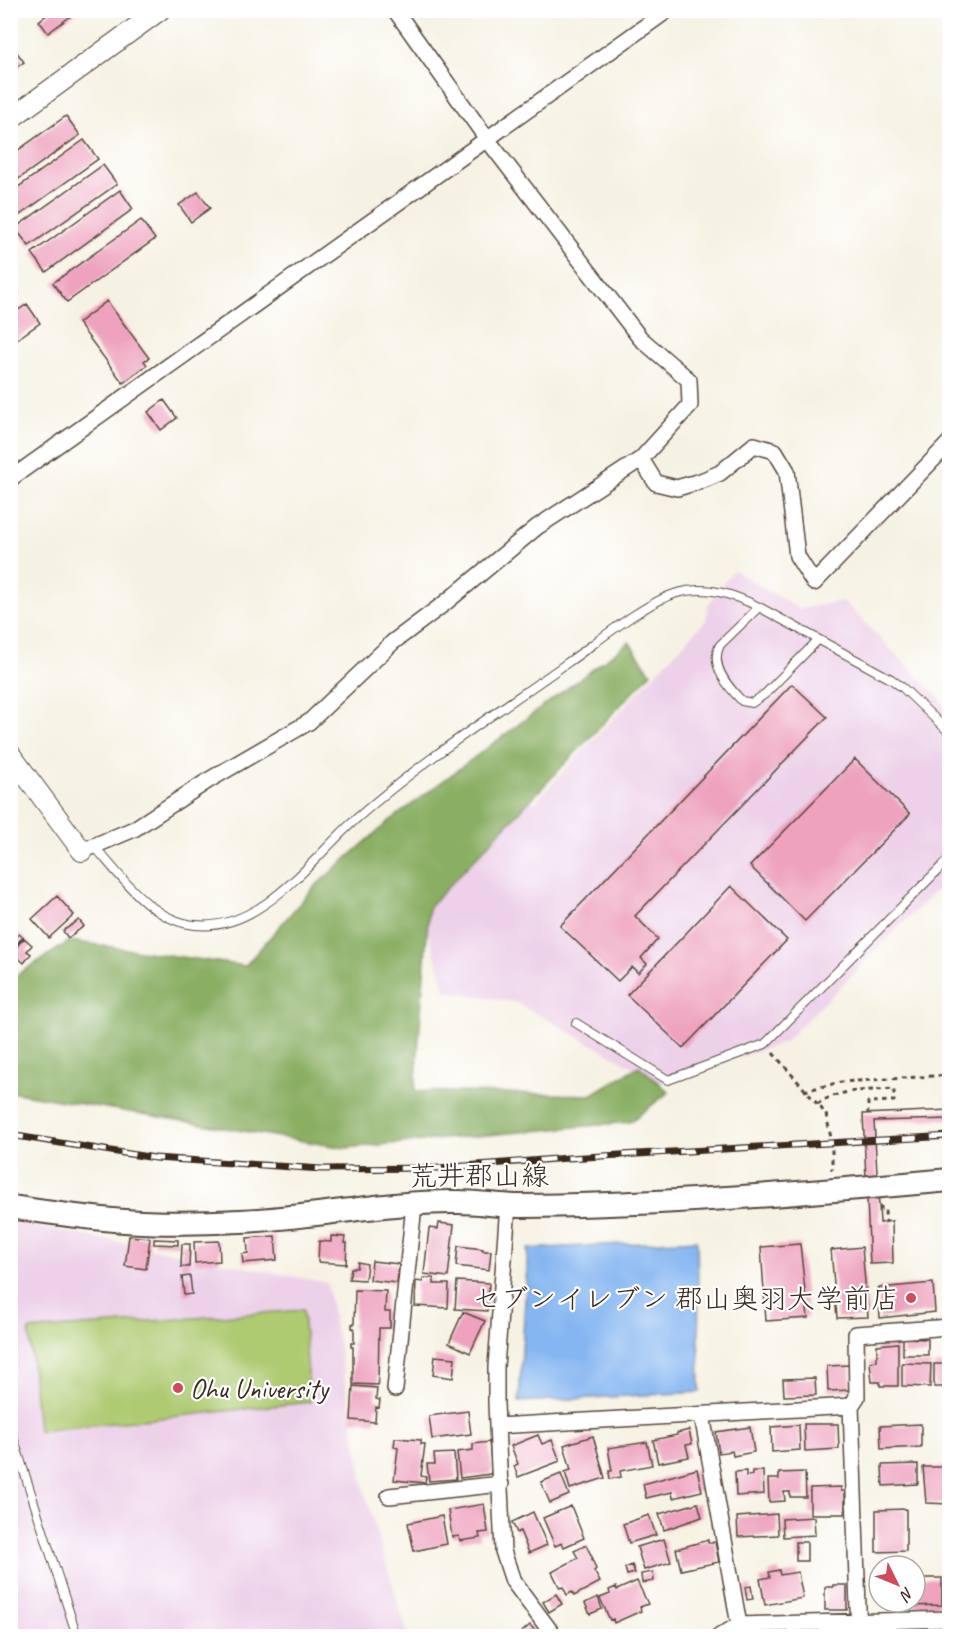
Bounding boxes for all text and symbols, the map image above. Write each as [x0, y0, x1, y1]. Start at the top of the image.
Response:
street label: 荒井郡山線 [409, 1158, 549, 1193]
place label: セブンイレブン 郡山奥羽大学前店 [472, 1281, 899, 1316]
marker: セブンイレブン 郡山奥羽大学前店 [904, 1291, 918, 1305]
place label: Ohu University [190, 1371, 330, 1406]
marker: Ohu University [171, 1381, 185, 1395]
north arrow [867, 1554, 927, 1614]
text: N [894, 1583, 918, 1606]

